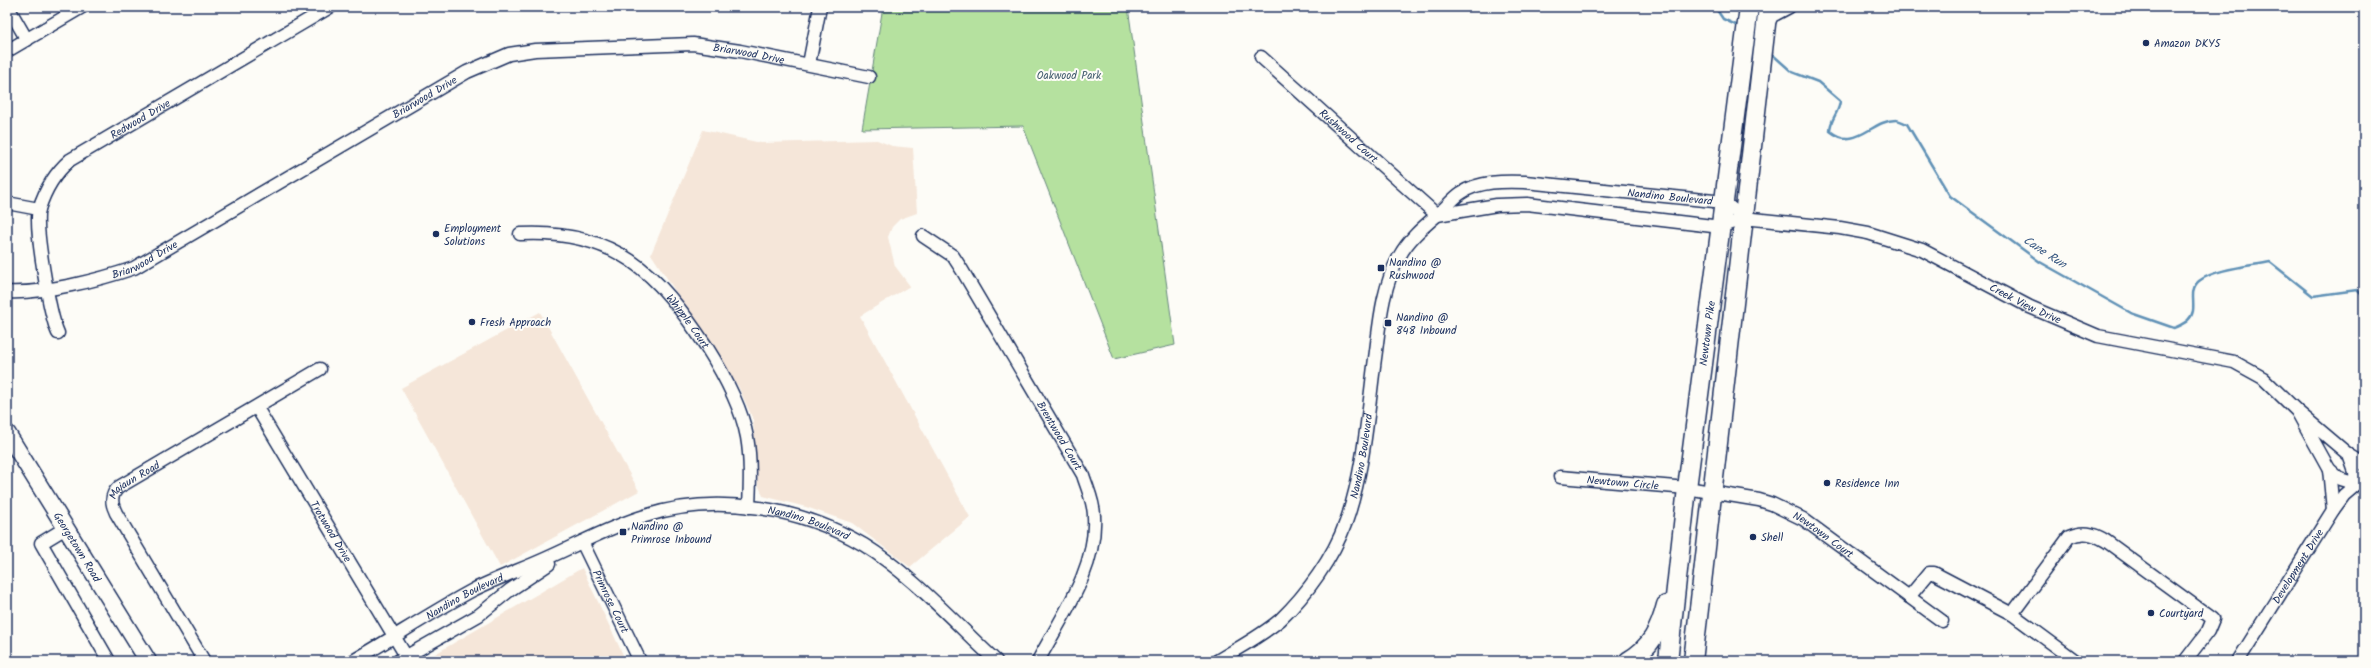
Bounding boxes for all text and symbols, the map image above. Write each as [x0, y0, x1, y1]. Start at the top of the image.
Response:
place label: Amazon DKY5 [2154, 35, 2222, 53]
marker: Amazon DKY5 [2141, 38, 2151, 48]
street label: Briarwood Drive [712, 39, 786, 70]
park label: Oakwood Park [1037, 67, 1102, 85]
street label: Briarwood Drive [389, 72, 461, 124]
street label: Redwood Drive [107, 95, 174, 144]
street label: Rushwood Court [1314, 105, 1382, 169]
street label: Nandino Boulevard [1626, 184, 1714, 211]
place label: Employment Solutions [444, 220, 502, 251]
marker: Employment Solutions [431, 229, 441, 239]
water label: Cane Run [2019, 231, 2072, 274]
street label: Briarwood Drive [110, 236, 182, 285]
place label: Nandino @ Rushwood [1389, 254, 1442, 285]
marker: Nandino @ Rushwood [1376, 263, 1386, 273]
street label: Creek View Drive [1986, 279, 2064, 329]
street label: Whipple Court [661, 290, 714, 354]
street label: Newtown Pike [1695, 300, 1721, 367]
place label: Nandino @ 848 Inbound [1396, 309, 1457, 340]
place label: Fresh Approach [480, 314, 551, 332]
marker: Fresh Approach [467, 317, 477, 327]
marker: Nandino @ 848 Inbound [1383, 318, 1393, 328]
street label: Brentwood Court [1031, 398, 1087, 475]
street label: Nandino Boulevard [1346, 412, 1378, 501]
street label: Majaun Road [104, 457, 164, 502]
street label: Newtown Circle [1586, 471, 1659, 496]
place label: Residence Inn [1835, 475, 1900, 493]
marker: Residence Inn [1822, 478, 1832, 488]
street label: Trotwood Drive [305, 498, 356, 566]
street label: Nandino Boulevard [766, 501, 853, 546]
street label: Newtown Court [1789, 507, 1858, 564]
street label: Georgetown Road [48, 509, 105, 586]
place label: Nandino @ Primrose Inbound [631, 518, 712, 549]
street label: Development Drive [2268, 526, 2329, 608]
marker: Nandino @ Primrose Inbound [618, 527, 628, 537]
place label: Shell [1761, 529, 1783, 547]
marker: Shell [1748, 532, 1758, 542]
street label: Primrose Court [587, 567, 633, 637]
street label: Nandino Boulevard [423, 569, 507, 625]
place label: Courtyard [2159, 605, 2204, 623]
marker: Courtyard [2146, 608, 2156, 618]

